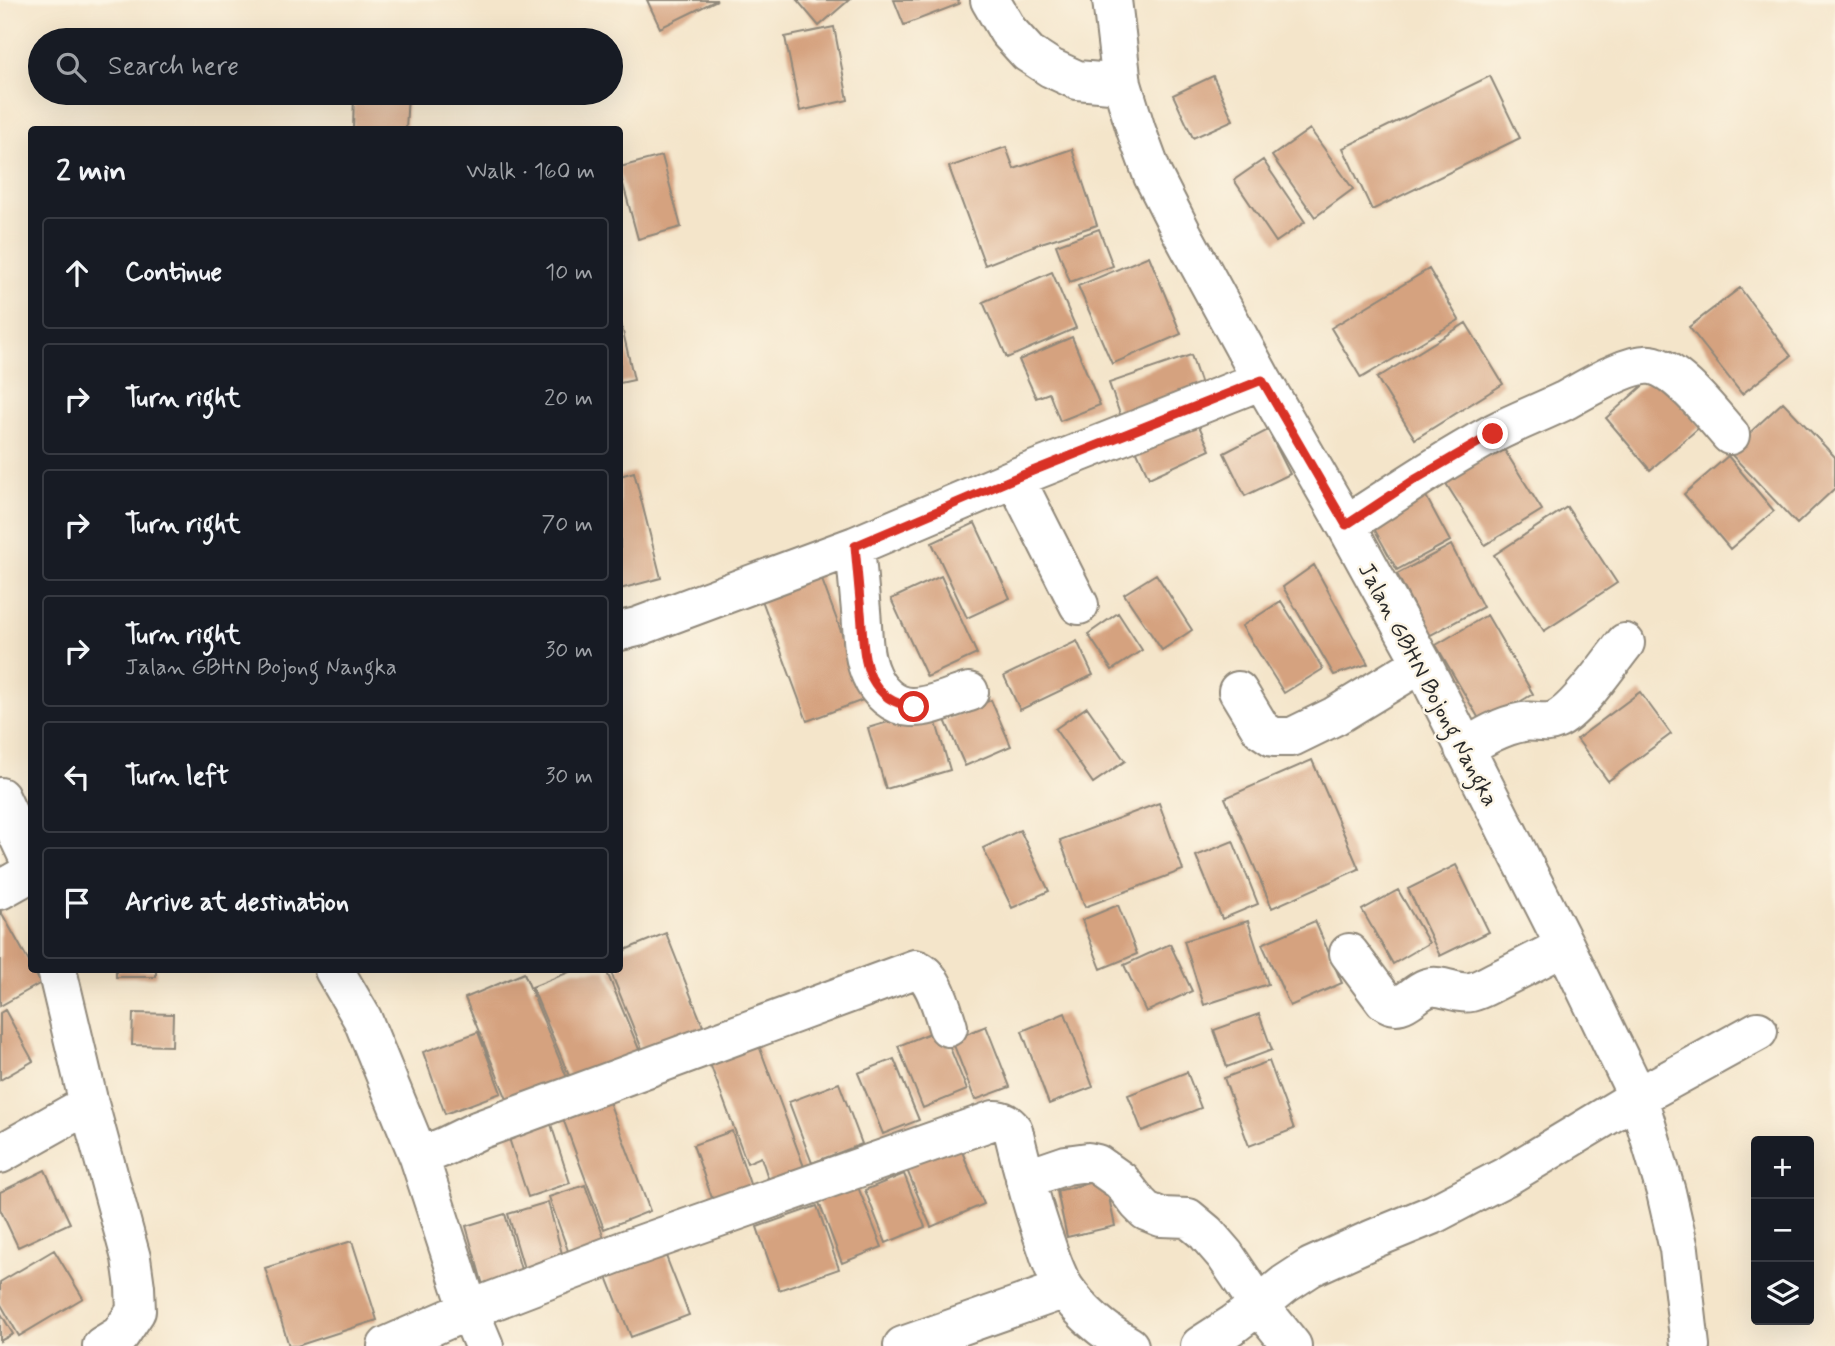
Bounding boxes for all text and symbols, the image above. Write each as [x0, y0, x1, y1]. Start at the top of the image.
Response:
search box [28, 28, 623, 105]
icon: search [52, 48, 90, 86]
text: Search here [108, 50, 239, 84]
text: 2 min [56, 152, 126, 191]
text: Walk · 160 m [466, 157, 595, 187]
icon: ahead [58, 254, 96, 292]
text: Continue [125, 256, 222, 290]
text: 10 m [545, 258, 593, 288]
icon: right [58, 380, 96, 418]
text: Turn right [125, 382, 241, 416]
text: 20 m [544, 384, 593, 414]
route end [1477, 418, 1508, 449]
icon: right [58, 506, 96, 544]
text: Turn right [125, 508, 241, 542]
text: 70 m [541, 510, 593, 540]
street label: Jalan GBHN Bojong Nangka [1348, 558, 1504, 813]
text: Turn right [125, 619, 241, 653]
icon: right [58, 632, 96, 670]
text: 30 m [545, 636, 593, 666]
text: Jalan GBHN Bojong Nangka [125, 653, 397, 683]
route start [898, 691, 929, 722]
icon: left [58, 758, 96, 796]
text: Turn left [125, 760, 229, 794]
text: 30 m [545, 762, 593, 792]
icon: arrive [58, 884, 96, 922]
text: Arrive at destination [125, 886, 349, 920]
map controls [1751, 1136, 1814, 1325]
button: + [1751, 1136, 1814, 1199]
button: − [1751, 1199, 1814, 1262]
button: layers [1751, 1262, 1814, 1325]

